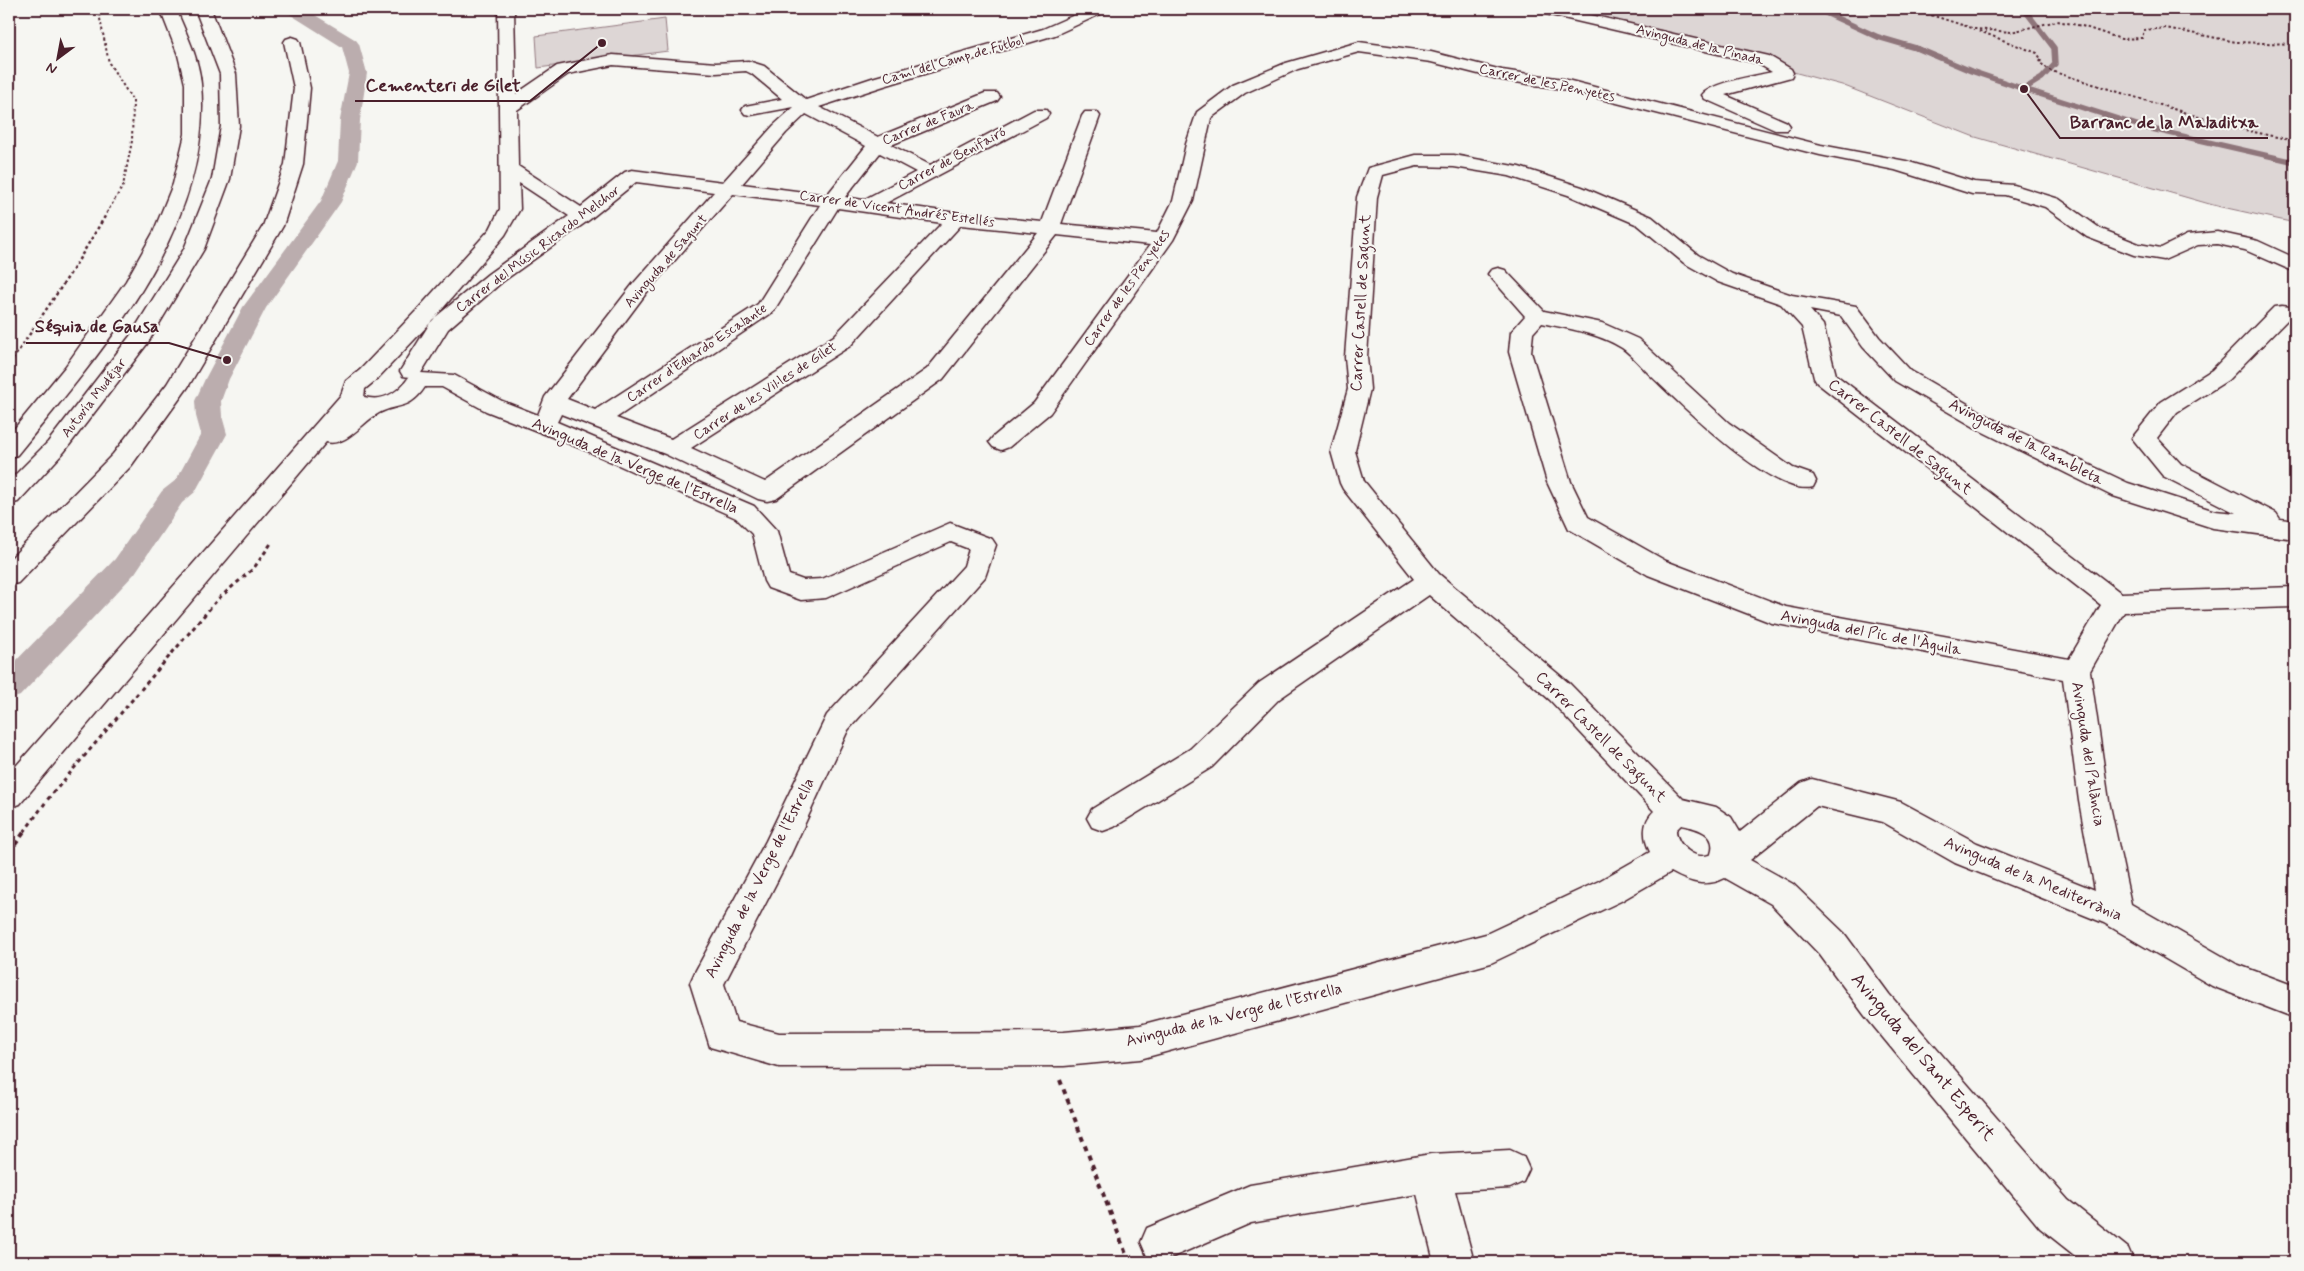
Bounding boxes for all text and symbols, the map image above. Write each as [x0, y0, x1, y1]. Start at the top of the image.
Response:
street label: Avinguda de la Pinada [1634, 20, 1766, 71]
street label: Camí del Camp de Futbol [880, 31, 1026, 89]
north arrow [32, 32, 82, 82]
text: N [43, 58, 60, 78]
street label: Carrer de les Penyetes [1477, 60, 1617, 106]
callout: Cementeri de Gilet [355, 68, 530, 101]
text: Cementeri de Gilet [366, 74, 521, 98]
street label: Carrer de Faura [880, 96, 977, 150]
callout: Barranc de la Maladitxa [2060, 105, 2268, 138]
text: Barranc de la Maladitxa [2070, 111, 2259, 135]
street label: Carrer de Benifairó [895, 123, 1009, 195]
street label: Carrer del Músic Ricardo Melchor [452, 181, 624, 317]
street label: Carrer de Vicent Andrés Estellés [798, 186, 996, 232]
street label: Avinguda de Sagunt [621, 210, 713, 312]
street label: Carrer Castell de Sagunt [1346, 213, 1377, 392]
street label: Carrer de les Penyetes [1080, 226, 1174, 350]
street label: Carrer d'Eduardo Escalante [623, 299, 771, 407]
callout: Séquia de Gausa [26, 310, 169, 343]
text: Séquia de Gausa [35, 315, 159, 339]
street label: Carrer de les Vil·les de Gilet [690, 338, 840, 444]
street label: Autovía Mudéjar [57, 355, 131, 441]
street label: Carrer Castell de Sagunt [1823, 374, 1977, 501]
street label: Avinguda de la Rambleta [1945, 394, 2107, 491]
street label: Avinguda de la Verge de l'Estrella [528, 413, 741, 520]
street label: Avinguda del Pic de l'Àguila [1779, 605, 1964, 662]
street label: Carrer Castell de Sagunt [1530, 667, 1672, 808]
street label: Avinguda del Palància [2065, 680, 2110, 828]
street label: Avinguda de la Verge de l'Estrella [700, 774, 821, 982]
street label: Avinguda de la Mediterrània [1940, 832, 2125, 927]
street label: Avinguda del Sant Esperit [1844, 968, 2001, 1148]
street label: Avinguda de la Verge de l'Estrella [1124, 978, 1345, 1053]

